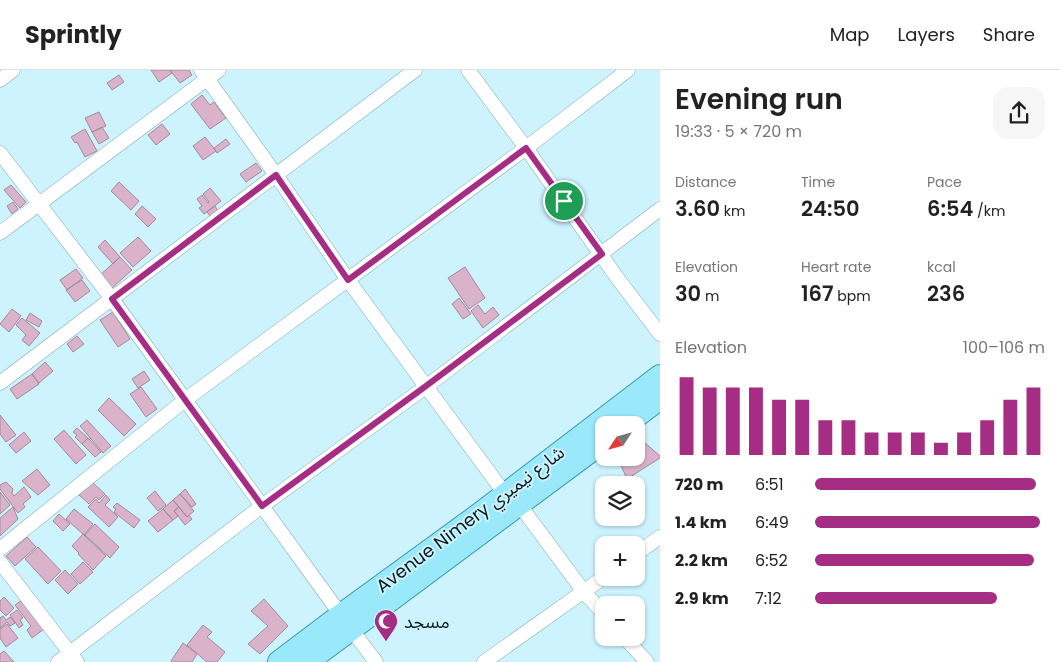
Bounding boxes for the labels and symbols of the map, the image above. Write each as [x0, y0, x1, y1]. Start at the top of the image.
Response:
pin [543, 180, 585, 222]
north arrow [595, 416, 645, 466]
street label: Avenue Nimery شارع نيميري [371, 440, 571, 600]
mosque icon: مسجد [373, 608, 399, 642]
place label: مسجد [404, 609, 450, 634]

